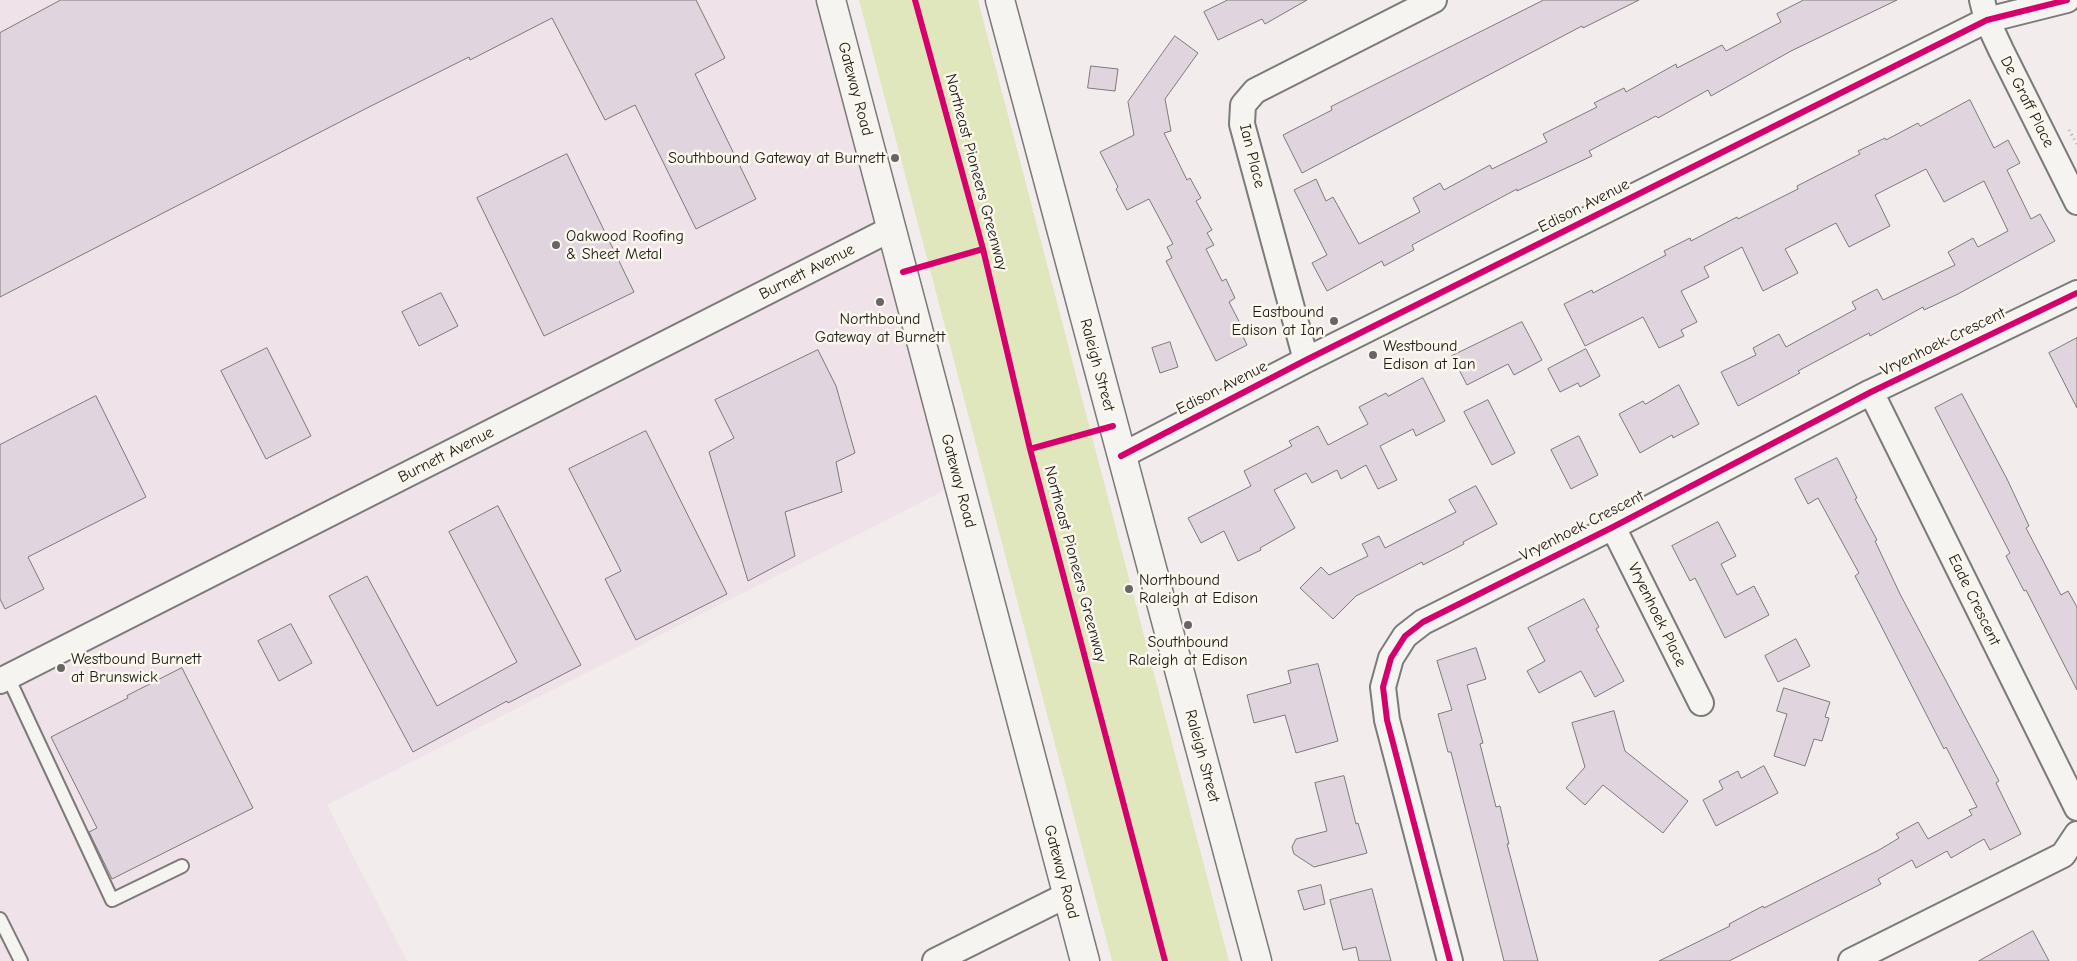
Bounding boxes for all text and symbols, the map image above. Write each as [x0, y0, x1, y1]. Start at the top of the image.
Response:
street label: Gateway Road [833, 40, 877, 138]
street label: De Graff Place [1996, 53, 2058, 151]
street label: Northeast Pioneers Greenway [940, 72, 1012, 272]
street label: Ian Place [1235, 122, 1269, 190]
place label: Southbound Gateway at Burnett [668, 148, 885, 168]
marker: Southbound Gateway at Burnett [889, 152, 901, 164]
street label: Edison Avenue [1535, 175, 1633, 237]
place label: Oakwood Roofing & Sheet Metal [566, 226, 684, 264]
marker: Oakwood Roofing & Sheet Metal [550, 239, 562, 251]
street label: Burnett Avenue [756, 240, 858, 304]
marker: Northbound Gateway at Burnett [874, 296, 886, 308]
place label: Eastbound Edison at Ian [1231, 302, 1324, 340]
street label: Vryenhoek Crescent [1877, 303, 2009, 381]
place label: Northbound Gateway at Burnett [815, 309, 945, 347]
marker: Eastbound Edison at Ian [1328, 315, 1340, 327]
street label: Raleigh Street [1075, 317, 1119, 413]
place label: Westbound Edison at Ian [1383, 336, 1476, 374]
marker: Westbound Edison at Ian [1367, 349, 1379, 361]
street label: Edison Avenue [1173, 357, 1271, 419]
street label: Burnett Avenue [395, 423, 497, 487]
street label: Gateway Road [936, 432, 980, 530]
street label: Northeast Pioneers Greenway [1039, 464, 1111, 664]
street label: Vryenhoek Crescent [1517, 486, 1647, 566]
street label: Eade Crescent [1944, 551, 2004, 649]
street label: Vryenhoek Place [1624, 560, 1690, 670]
place label: Northbound Raleigh at Edison [1139, 570, 1258, 608]
marker: Northbound Raleigh at Edison [1123, 583, 1135, 595]
marker: Southbound Raleigh at Edison [1182, 619, 1194, 631]
place label: Southbound Raleigh at Edison [1128, 632, 1248, 670]
place label: Westbound Burnett at Brunswick [71, 649, 201, 687]
marker: Westbound Burnett at Brunswick [55, 662, 67, 674]
street label: Raleigh Street [1180, 708, 1224, 804]
street label: Gateway Road [1039, 823, 1083, 921]

